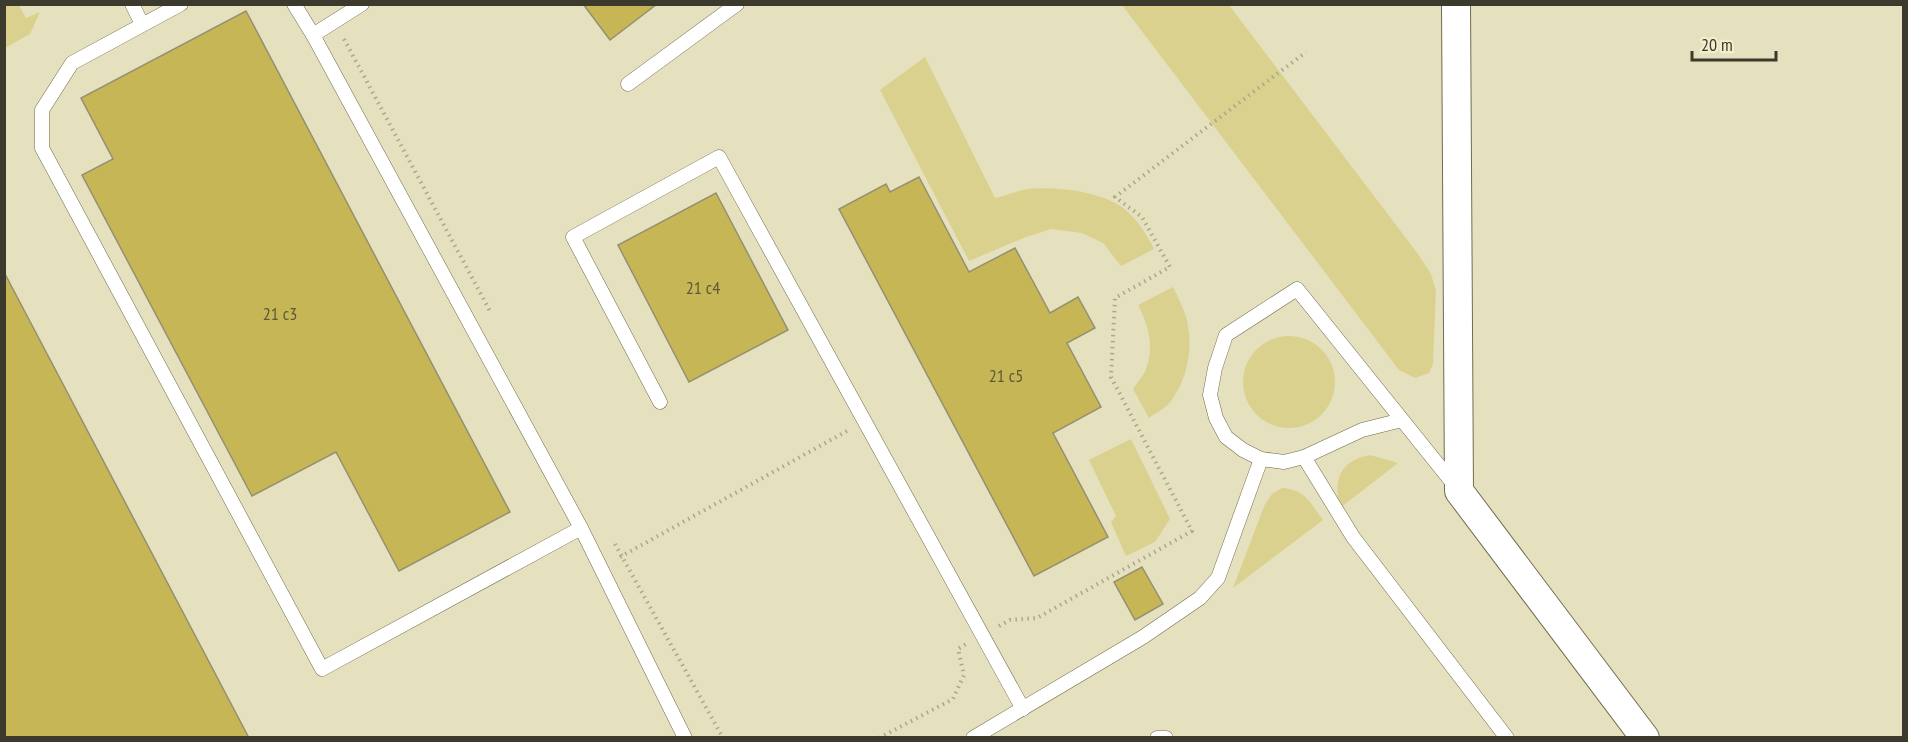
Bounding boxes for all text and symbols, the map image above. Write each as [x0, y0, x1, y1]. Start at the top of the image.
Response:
scale bar [1692, 24, 1776, 62]
text: 20 m [1701, 33, 1733, 56]
house number: 21 с4 [686, 276, 720, 299]
house number: 21 с3 [263, 302, 297, 325]
house number: 21 с5 [989, 364, 1023, 387]

